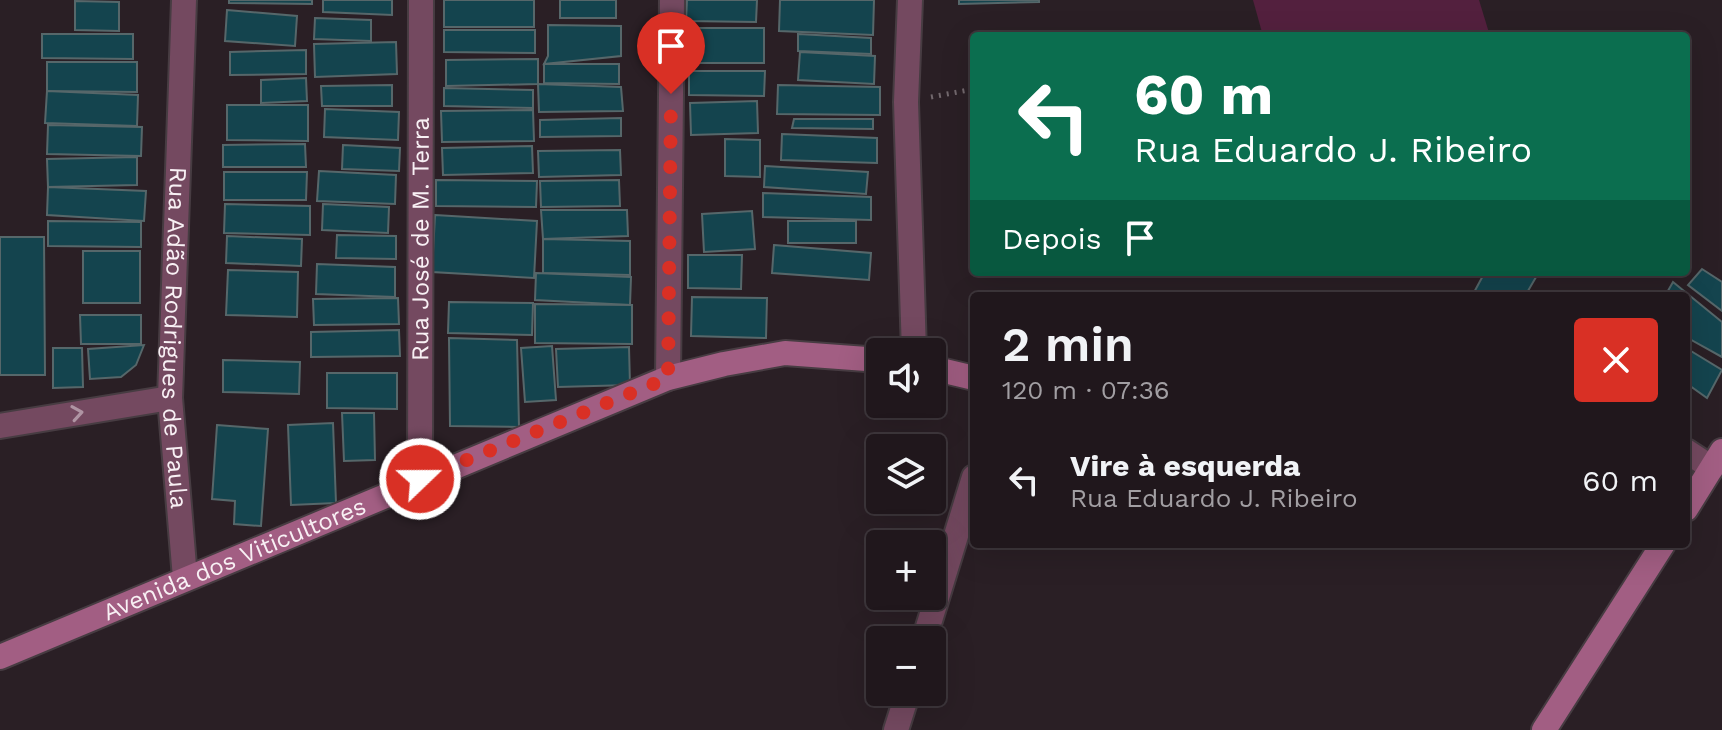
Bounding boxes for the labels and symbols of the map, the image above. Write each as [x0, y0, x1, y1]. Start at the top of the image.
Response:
pin [637, 12, 705, 94]
street label: Rua José de M. Terra [406, 117, 435, 361]
street label: Rua Adão Rodrigues de Paula [156, 166, 193, 510]
one-way arrow [70, 405, 84, 422]
position arrow [378, 437, 462, 521]
street label: Avenida dos Viticultores [99, 492, 370, 626]

